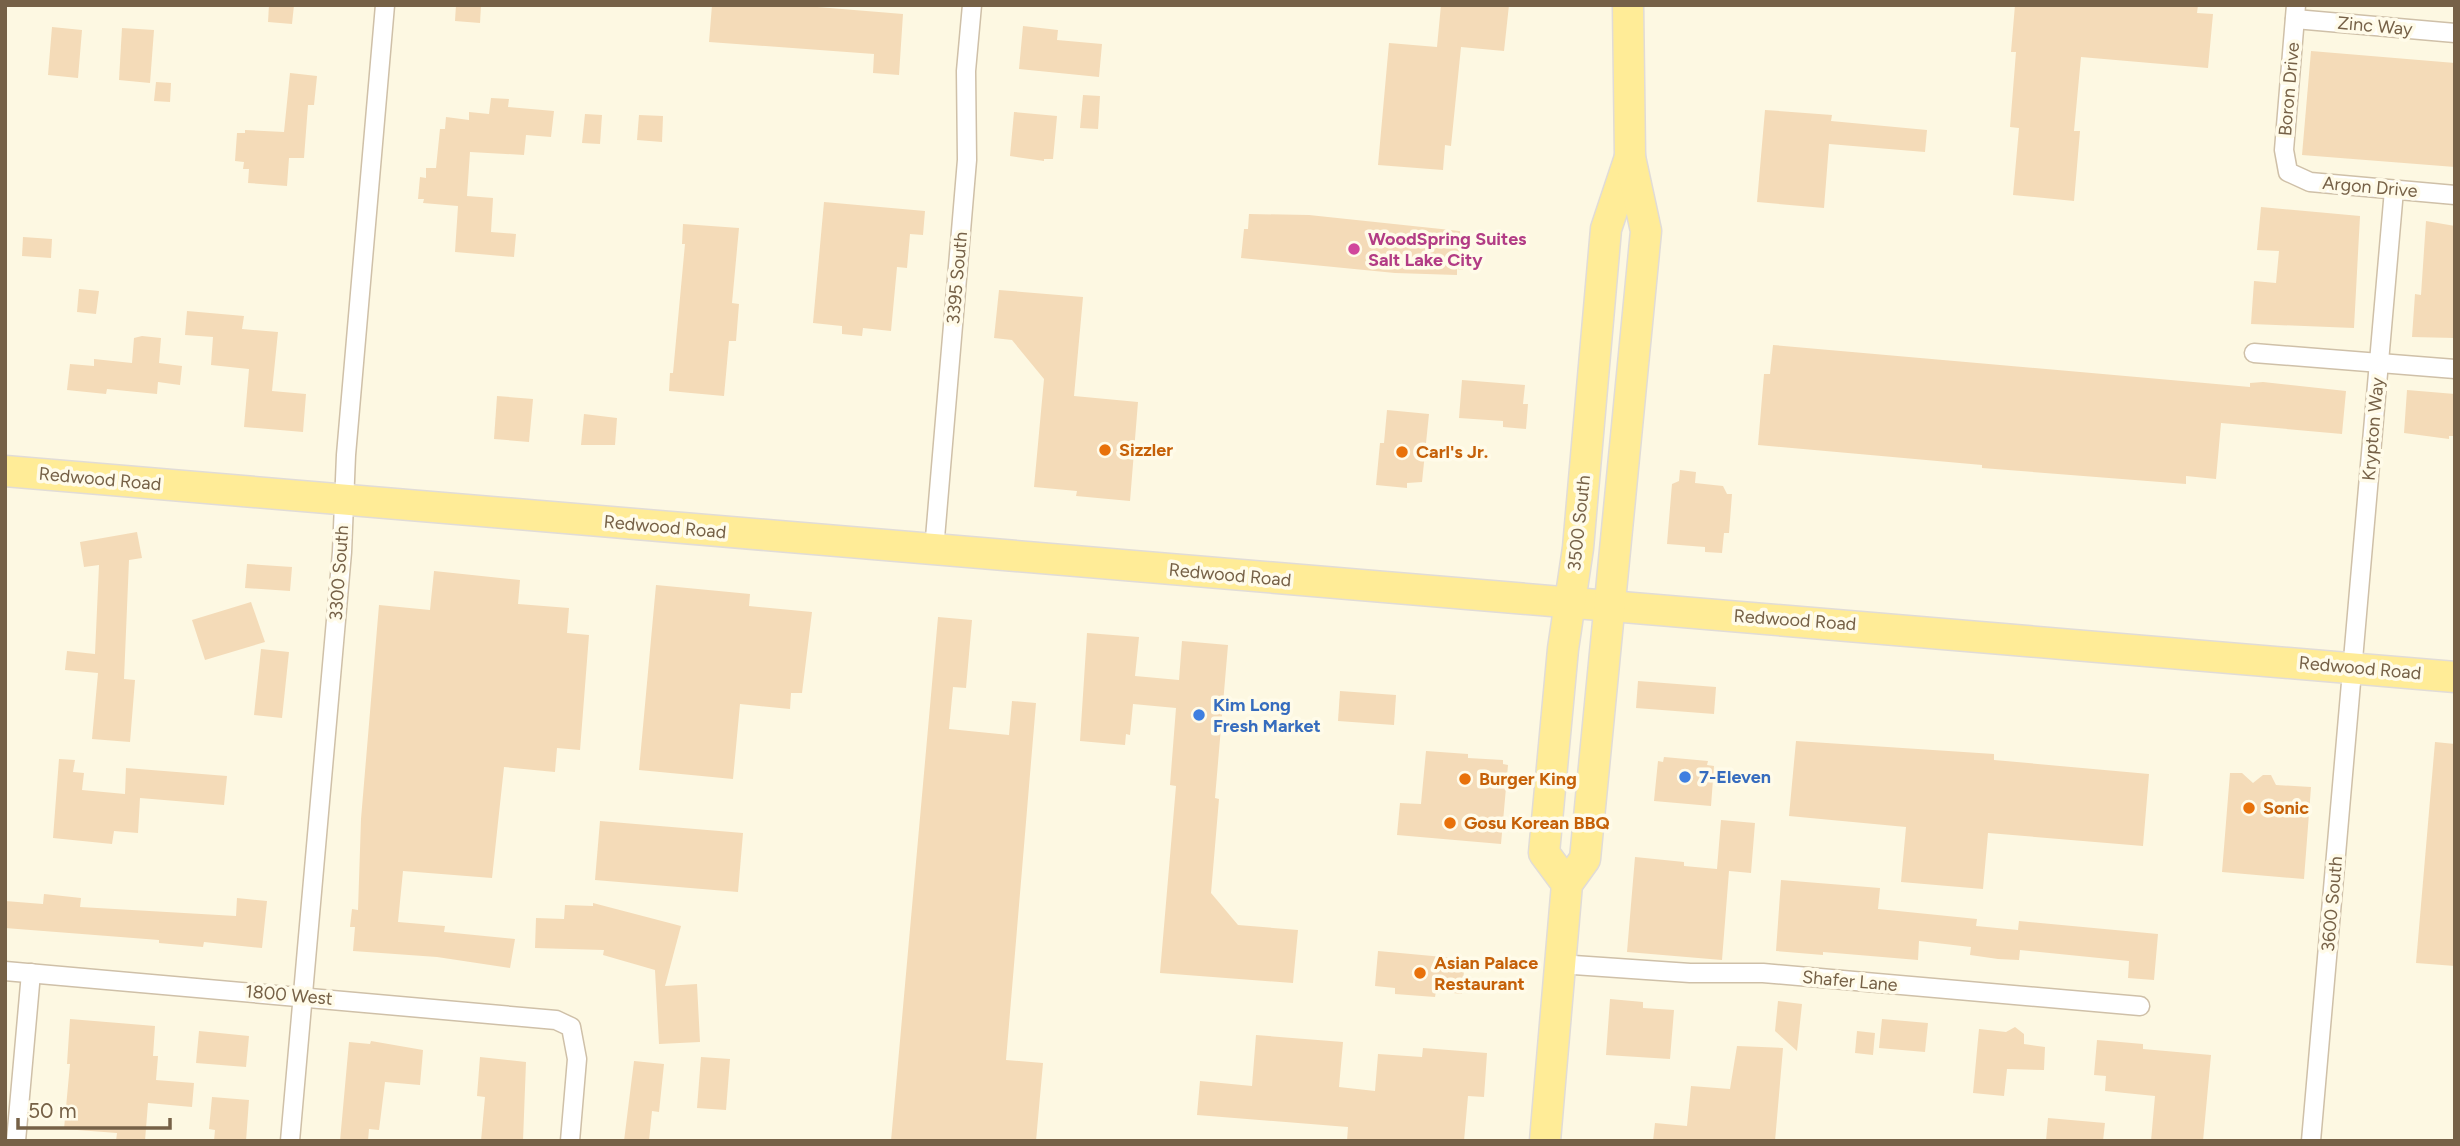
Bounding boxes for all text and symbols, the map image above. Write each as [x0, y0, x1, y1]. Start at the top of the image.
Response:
street label: Zinc Way [2337, 12, 2414, 40]
street label: Boron Drive [2274, 41, 2304, 137]
street label: Argon Drive [2322, 172, 2419, 202]
place label: WoodSpring Suites Salt Lake City [1368, 228, 1527, 271]
street label: 3395 South [942, 231, 972, 325]
marker: WoodSpring Suites Salt Lake City [1346, 241, 1362, 257]
street label: Krypton Way [2358, 376, 2389, 482]
place label: Sizzler [1119, 439, 1173, 461]
place label: Carl's Jr. [1416, 441, 1488, 463]
marker: Sizzler [1097, 442, 1113, 458]
marker: Carl's Jr. [1394, 444, 1410, 460]
street label: Redwood Road [38, 463, 162, 495]
street label: 3500 South [1563, 474, 1595, 572]
street label: Redwood Road [603, 511, 727, 543]
street label: 3300 South [325, 525, 353, 621]
street label: Redwood Road [1168, 559, 1292, 591]
street label: Redwood Road [1733, 605, 1857, 635]
street label: Redwood Road [2298, 652, 2422, 684]
place label: Kim Long Fresh Market [1213, 694, 1321, 737]
marker: Kim Long Fresh Market [1191, 707, 1207, 723]
place label: 7-Eleven [1699, 766, 1771, 788]
place label: Burger King [1479, 768, 1577, 790]
marker: 7-Eleven [1677, 769, 1693, 785]
marker: Burger King [1457, 771, 1473, 787]
place label: Sonic [2263, 797, 2309, 819]
marker: Sonic [2241, 800, 2257, 816]
place label: Gosu Korean BBQ [1464, 812, 1610, 834]
marker: Gosu Korean BBQ [1442, 815, 1458, 831]
street label: 3600 South [2317, 855, 2347, 953]
place label: Asian Palace Restaurant [1434, 952, 1538, 995]
marker: Asian Palace Restaurant [1412, 965, 1428, 981]
street label: Shafer Lane [1801, 966, 1899, 996]
street label: 1800 West [244, 980, 334, 1010]
scale bar [18, 1086, 170, 1130]
text: 50 m [28, 1098, 77, 1123]

